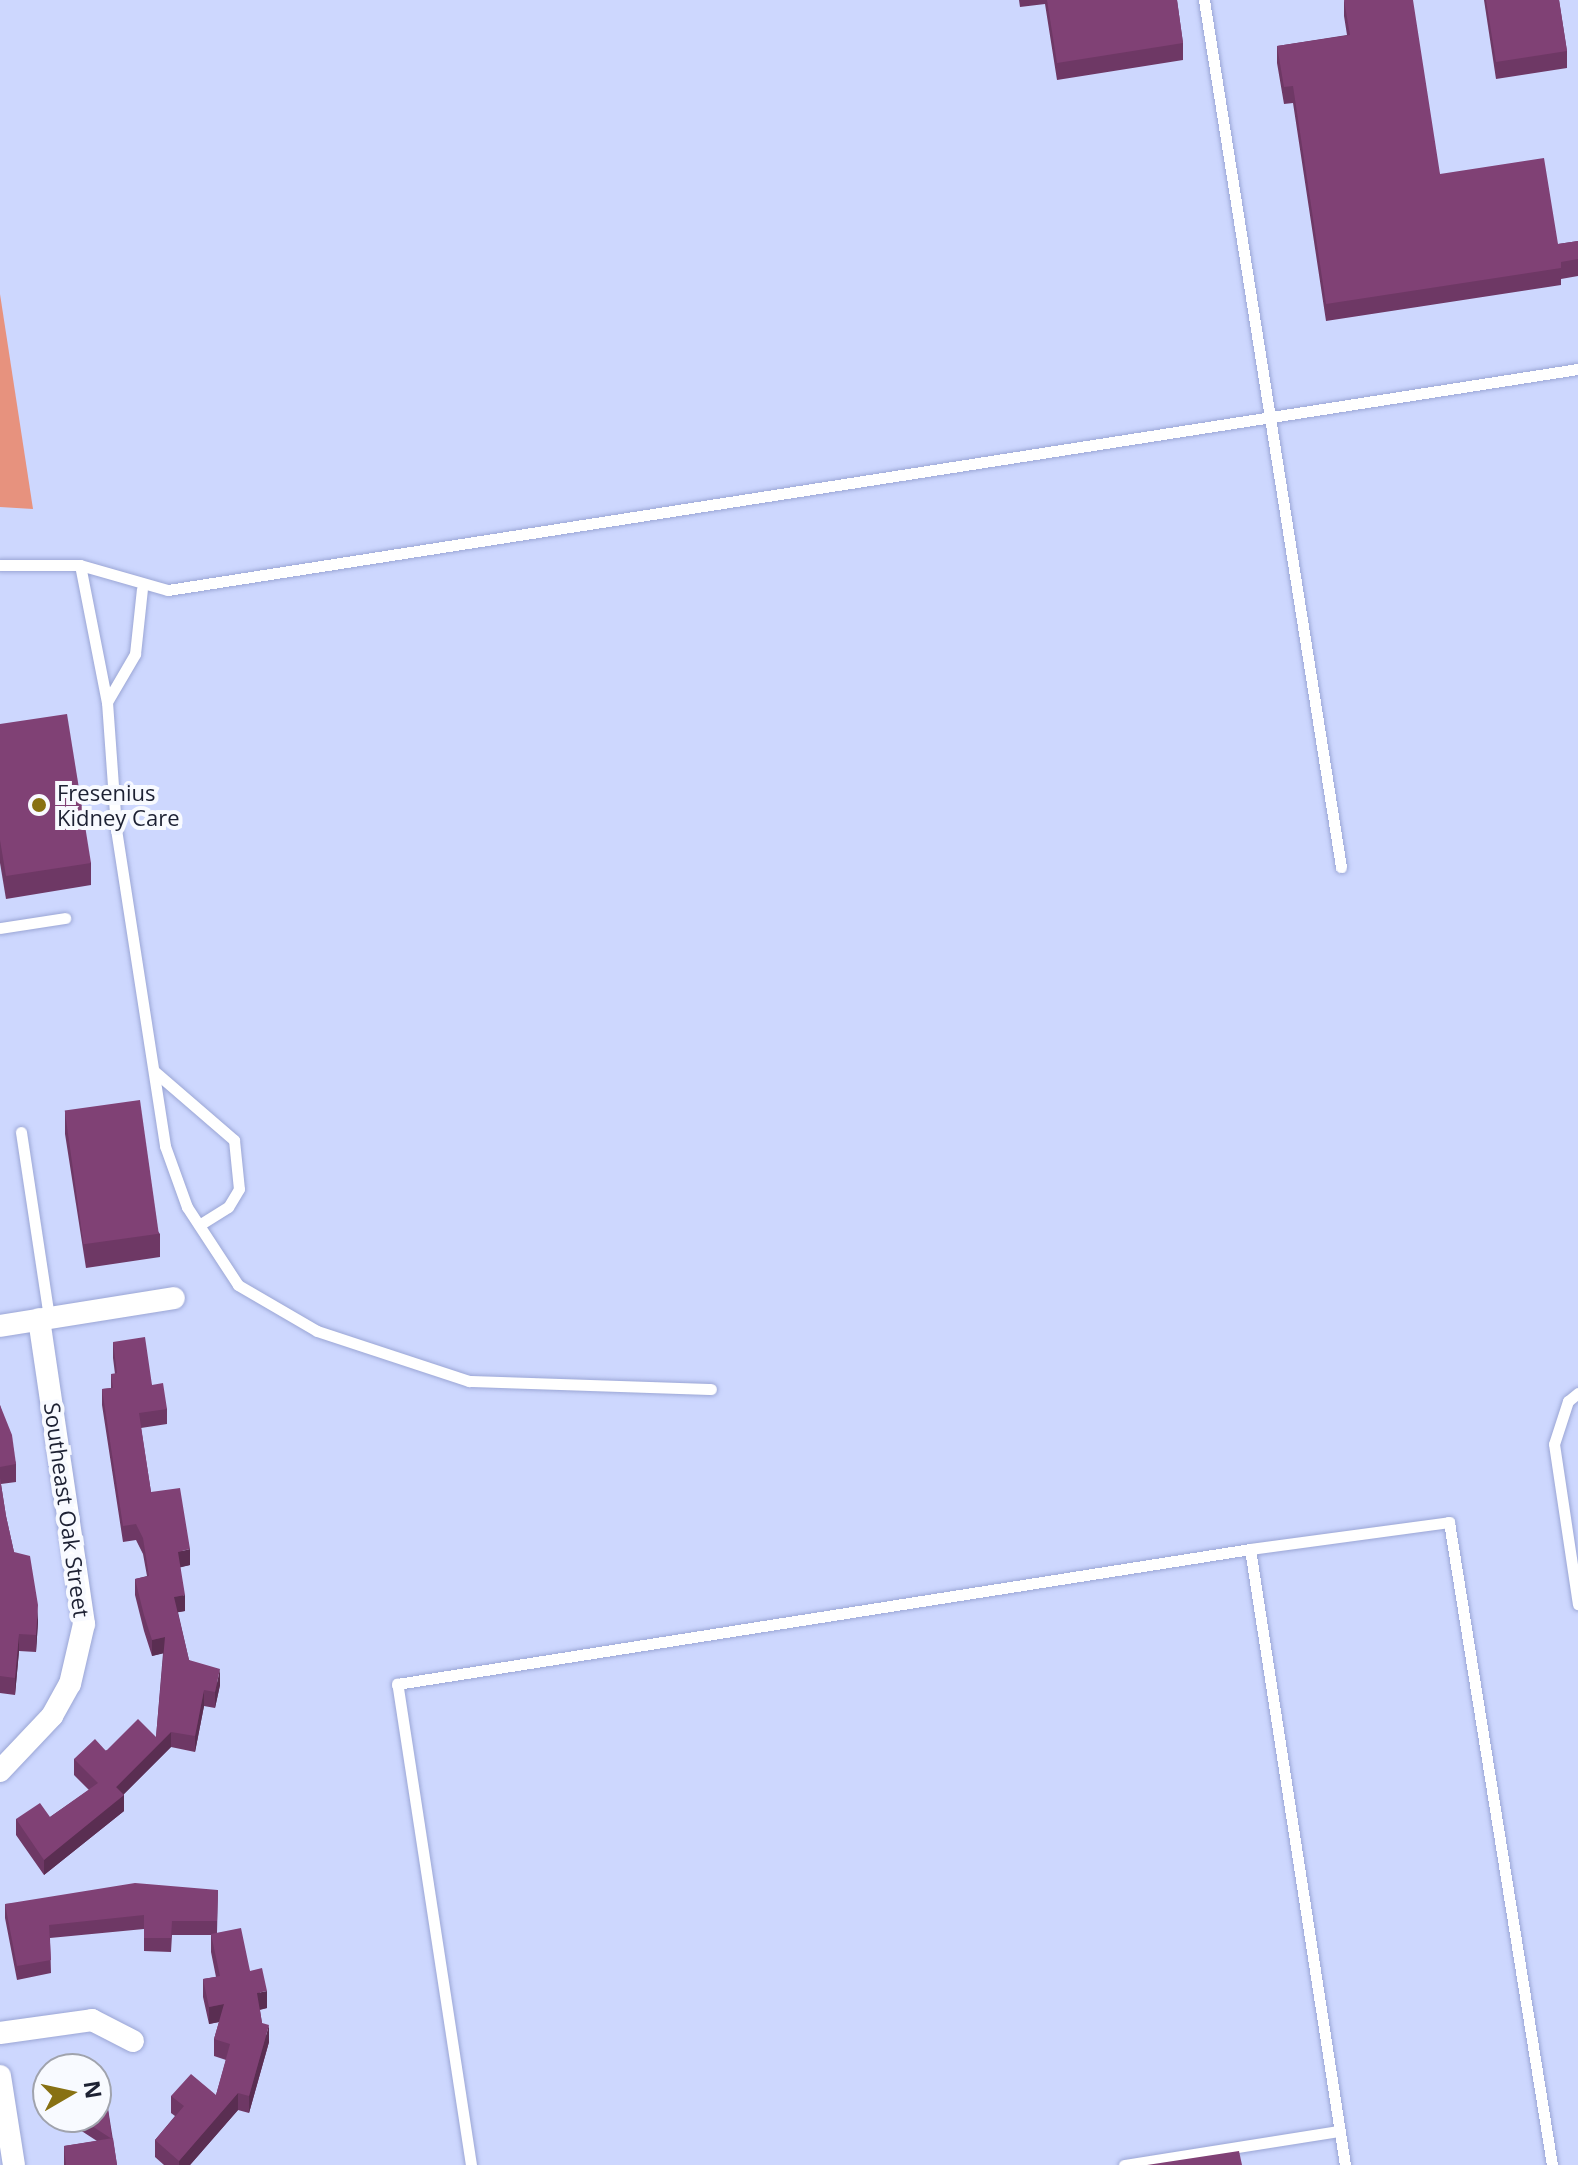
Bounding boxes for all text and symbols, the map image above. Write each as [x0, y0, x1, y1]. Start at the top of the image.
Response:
place label: Fresenius Kidney Care [57, 779, 179, 830]
marker: Fresenius Kidney Care [28, 794, 50, 816]
street label: Southeast Oak Street [39, 1401, 95, 1619]
north arrow [32, 2053, 112, 2133]
text: N [78, 2078, 110, 2101]

